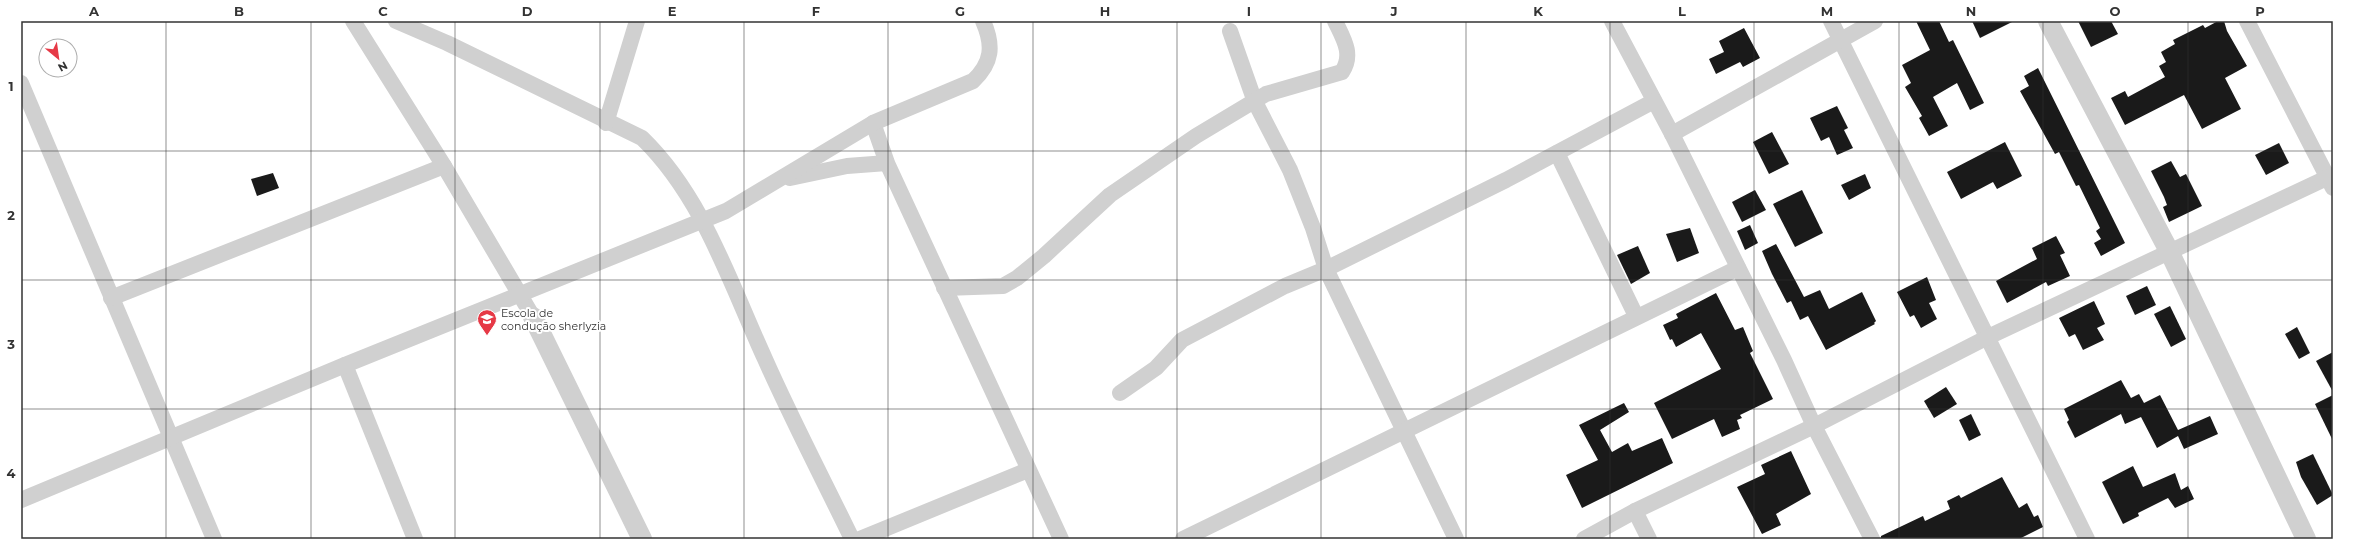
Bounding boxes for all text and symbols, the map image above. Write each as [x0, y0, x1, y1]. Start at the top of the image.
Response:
text: A [88, 3, 100, 19]
text: B [234, 3, 244, 19]
text: C [378, 3, 388, 19]
text: D [522, 3, 533, 19]
text: E [668, 3, 677, 19]
text: F [812, 3, 820, 19]
text: G [955, 3, 965, 19]
text: H [1100, 3, 1110, 19]
text: I [1247, 3, 1251, 19]
text: J [1389, 3, 1398, 19]
text: K [1533, 3, 1543, 19]
text: L [1678, 3, 1686, 19]
text: M [1821, 3, 1833, 19]
text: N [1966, 3, 1976, 19]
text: O [2110, 3, 2121, 19]
text: P [2255, 3, 2265, 19]
north arrow [38, 38, 78, 78]
text: N [56, 58, 70, 75]
text: 1 [8, 78, 14, 94]
text: 2 [7, 207, 15, 223]
place label: Escola de condução sherlyzia [501, 306, 606, 333]
school or university icon: Escola de condução sherlyzia [476, 308, 498, 336]
text: 3 [6, 336, 15, 352]
text: 4 [7, 465, 16, 481]

